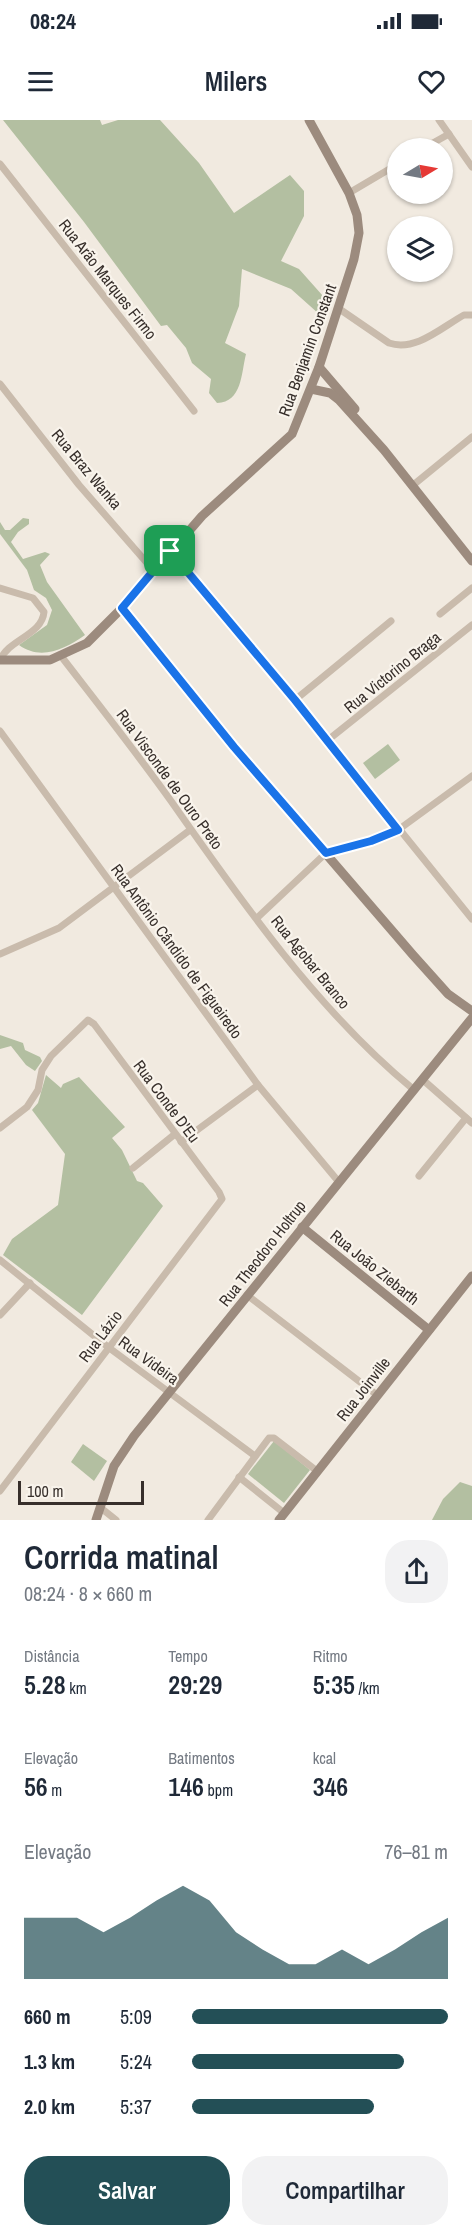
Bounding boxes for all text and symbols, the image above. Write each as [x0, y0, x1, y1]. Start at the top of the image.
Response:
text: 08:24 [30, 6, 76, 36]
text: Milers [205, 63, 267, 99]
icon: menu [24, 65, 57, 98]
icon: heart [415, 65, 448, 98]
north arrow [387, 138, 453, 204]
map controls [387, 138, 453, 282]
street label: Rua Arão Marques Firmo [54, 214, 162, 344]
button: layers [387, 216, 453, 282]
street label: Rua Benjamin Constant [273, 280, 341, 419]
street label: Rua Braz Wanka [47, 424, 128, 514]
pin [144, 525, 195, 576]
icon: arrive [153, 534, 186, 567]
street label: Rua Victorino Braga [339, 626, 446, 718]
street label: Rua Visconde de Ouro Preto [112, 704, 228, 854]
street label: Rua Antônio Cândido de Figueiredo [106, 859, 248, 1043]
street label: Rua Agobar Branco [266, 911, 356, 1013]
street label: Rua Conde D'Eu [129, 1055, 205, 1147]
street label: Rua Theodoro Holtrup [213, 1195, 311, 1311]
street label: Rua João Ziebarth [326, 1224, 424, 1310]
street label: Rua Lázio [73, 1305, 127, 1367]
street label: Rua Videira [114, 1331, 184, 1390]
street label: Rua Joinville [331, 1352, 395, 1426]
scale bar [18, 1478, 144, 1506]
text: 100 m [27, 1480, 63, 1502]
text: Corrida matinal [24, 1535, 218, 1579]
button: share [385, 1540, 448, 1603]
text: 08:24 · 8 × 660 m [24, 1580, 152, 1607]
text: Distância [24, 1645, 79, 1667]
text: Tempo [168, 1645, 208, 1667]
text: Ritmo [313, 1645, 348, 1667]
text: 5.28 [24, 1667, 66, 1702]
text: 29:29 [168, 1667, 222, 1702]
text: 5:35 [313, 1667, 355, 1702]
text: km [66, 1677, 87, 1699]
text: /km [355, 1677, 380, 1699]
text: Elevação [24, 1747, 78, 1769]
text: Batimentos [168, 1747, 235, 1769]
text: kcal [313, 1747, 336, 1769]
text: 56 [24, 1769, 48, 1804]
text: 146 [168, 1769, 204, 1804]
text: 346 [313, 1769, 348, 1804]
text: m [48, 1779, 62, 1801]
text: bpm [204, 1779, 233, 1801]
text: Elevação [24, 1838, 91, 1865]
text: 76–81 m [384, 1838, 448, 1865]
text: 660 m [24, 2003, 71, 2030]
text: 5:09 [120, 2003, 152, 2030]
text: 1.3 km [24, 2048, 75, 2075]
text: 5:24 [120, 2048, 152, 2075]
text: 2.0 km [24, 2093, 75, 2120]
text: 5:37 [120, 2093, 152, 2120]
button: Salvar [24, 2156, 230, 2225]
button: Compartilhar [242, 2156, 448, 2225]

